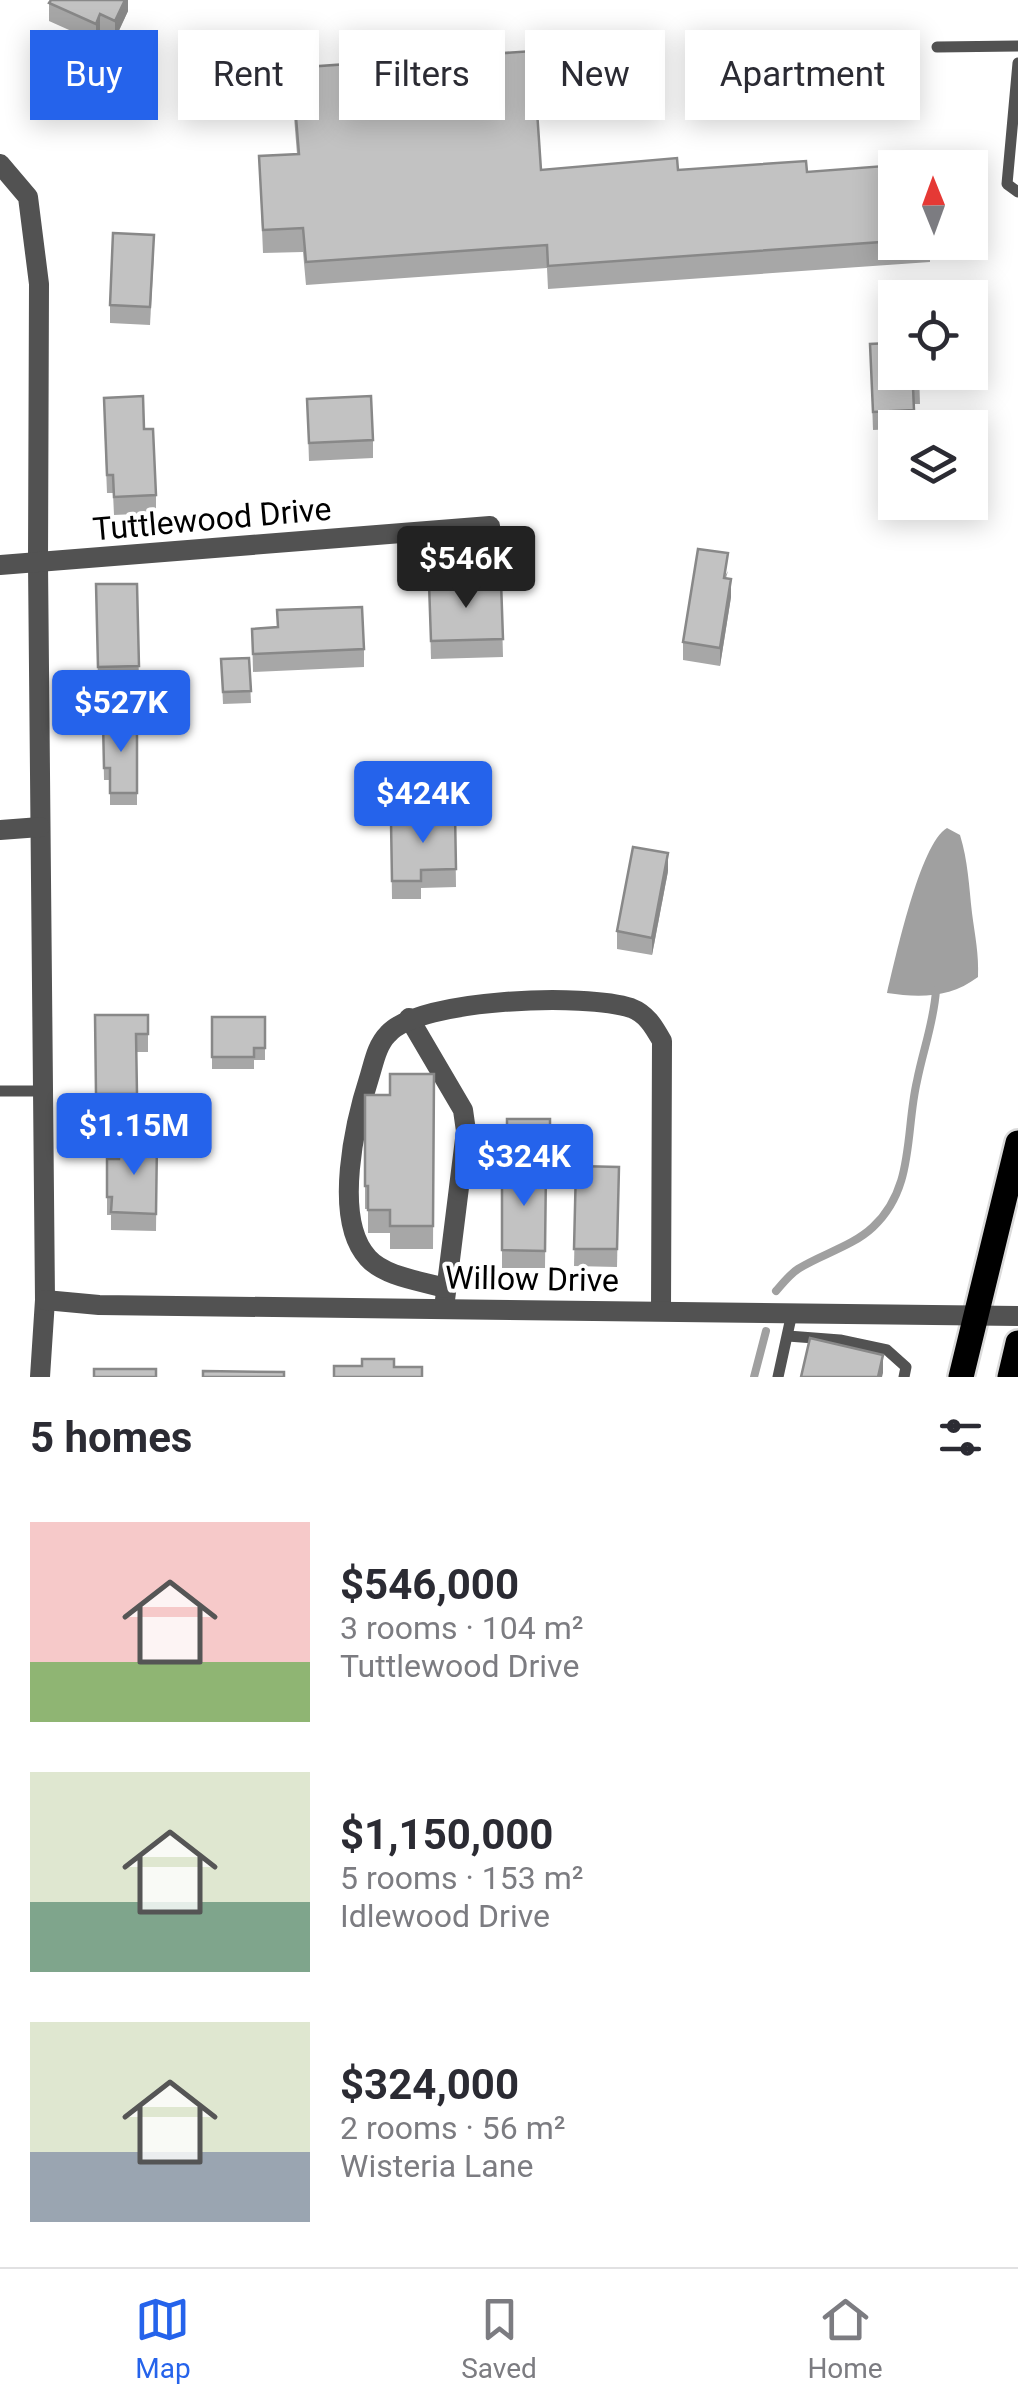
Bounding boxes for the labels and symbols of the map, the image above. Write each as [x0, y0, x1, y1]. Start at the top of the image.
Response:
north arrow [878, 150, 988, 260]
street label: Tuttlewood Drive [91, 490, 333, 548]
pin: $546K [396, 526, 536, 611]
pin: $527K [51, 670, 191, 755]
pin: $424K [353, 761, 493, 846]
pin: $1.15M [53, 1093, 215, 1178]
pin: $324K [454, 1124, 594, 1209]
street label: Willow Drive [445, 1258, 619, 1300]

